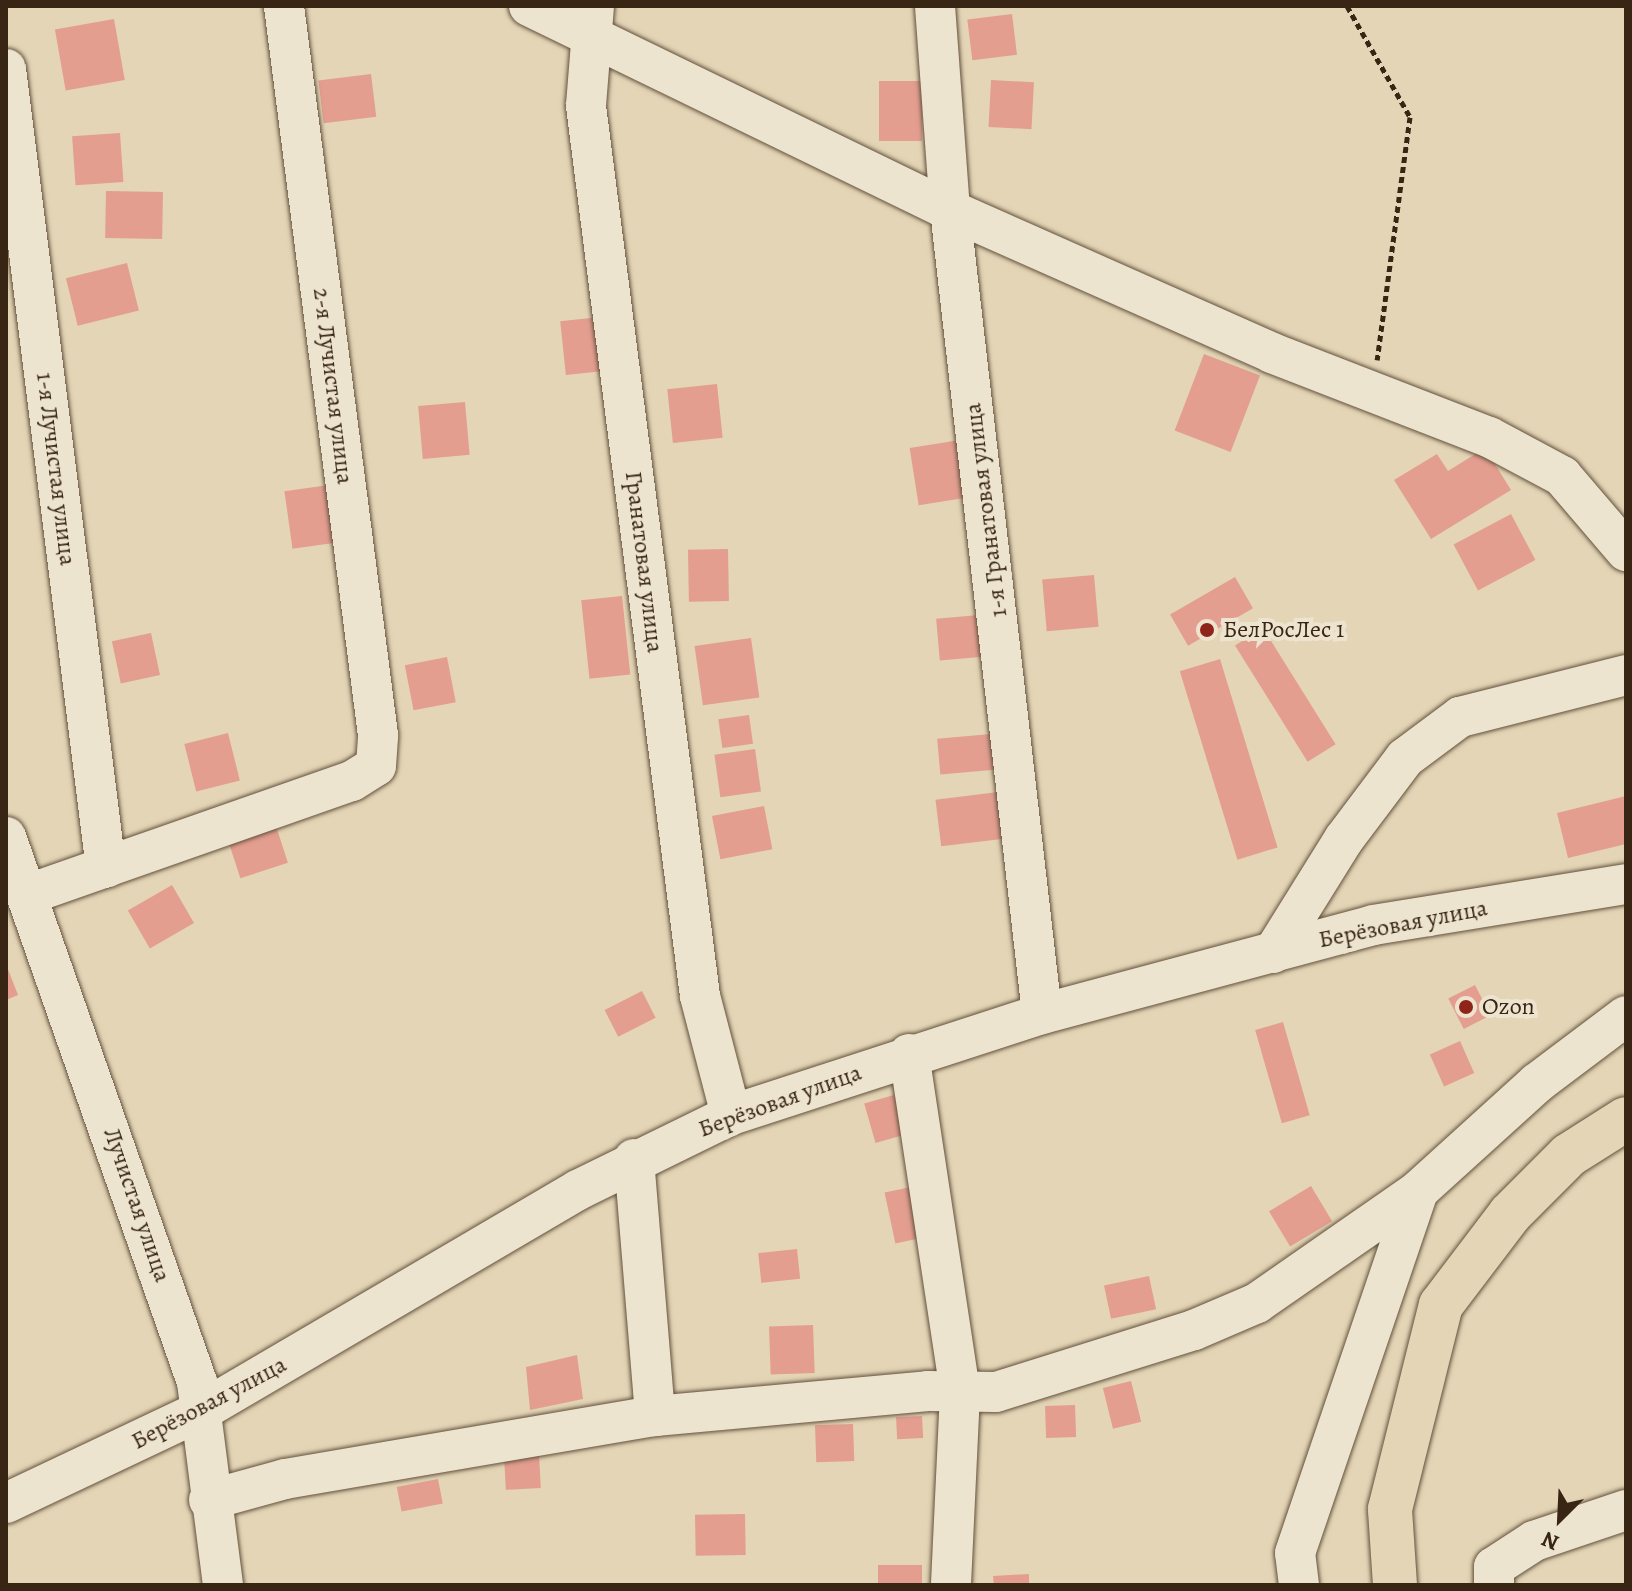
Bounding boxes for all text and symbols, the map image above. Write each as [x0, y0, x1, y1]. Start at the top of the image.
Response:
street label: 2-я Лучистая улица [307, 286, 359, 486]
street label: 1-я Лучистая улица [30, 371, 82, 567]
street label: 1-я Гранатовая улица [959, 401, 1013, 619]
street label: Гранатовая улица [619, 470, 669, 654]
place label: БелРосЛес 1 [1223, 616, 1344, 644]
marker: БелРосЛес 1 [1198, 621, 1216, 639]
street label: Берёзовая улица [1316, 894, 1490, 954]
place label: Ozon [1482, 993, 1535, 1021]
marker: Ozon [1457, 998, 1475, 1016]
street label: Берёзовая улица [695, 1058, 865, 1144]
street label: Лучистая улица [97, 1124, 177, 1286]
street label: Берёзовая улица [127, 1350, 291, 1456]
north arrow [1520, 1479, 1600, 1559]
text: N [1537, 1524, 1564, 1558]

